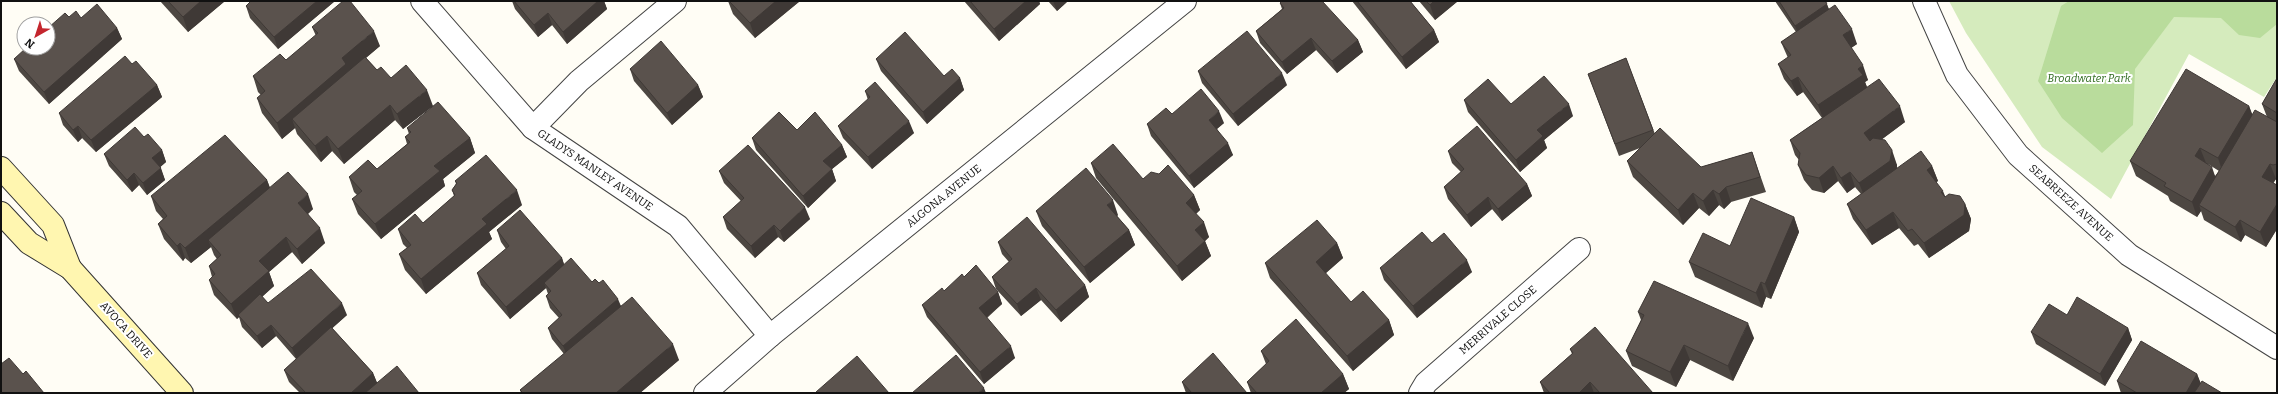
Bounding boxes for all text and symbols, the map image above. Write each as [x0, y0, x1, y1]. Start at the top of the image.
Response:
north arrow [16, 16, 56, 56]
text: N [22, 35, 37, 51]
park label: Broadwater Park [2047, 72, 2132, 85]
street label: GLADYS MANLEY AVENUE [535, 126, 655, 214]
street label: ALGONA AVENUE [904, 162, 984, 230]
street label: SEABREEZE AVENUE [2026, 162, 2116, 244]
street label: MERRIVALE CLOSE [1457, 283, 1539, 357]
street label: AVOCA DRIVE [97, 299, 155, 361]

